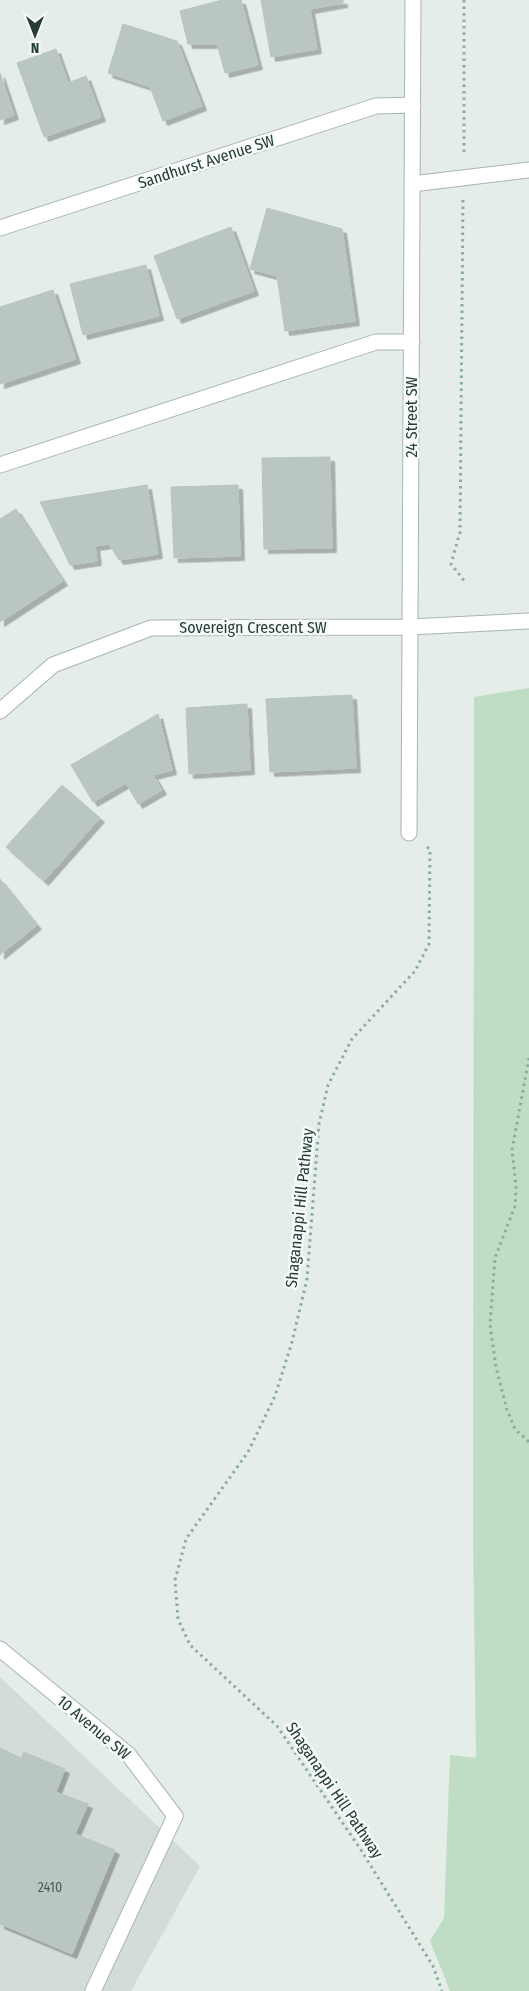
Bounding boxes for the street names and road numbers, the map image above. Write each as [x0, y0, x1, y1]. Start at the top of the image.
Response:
street label: Sandhurst Avenue SW [136, 130, 277, 193]
street label: 24 Street SW [402, 376, 421, 458]
street label: Sovereign Crescent SW [179, 618, 327, 637]
street label: Shaganappi Hill Pathway [282, 1127, 317, 1289]
street label: 10 Avenue SW [53, 1691, 134, 1764]
street label: Shaganappi Hill Pathway [282, 1719, 388, 1863]

